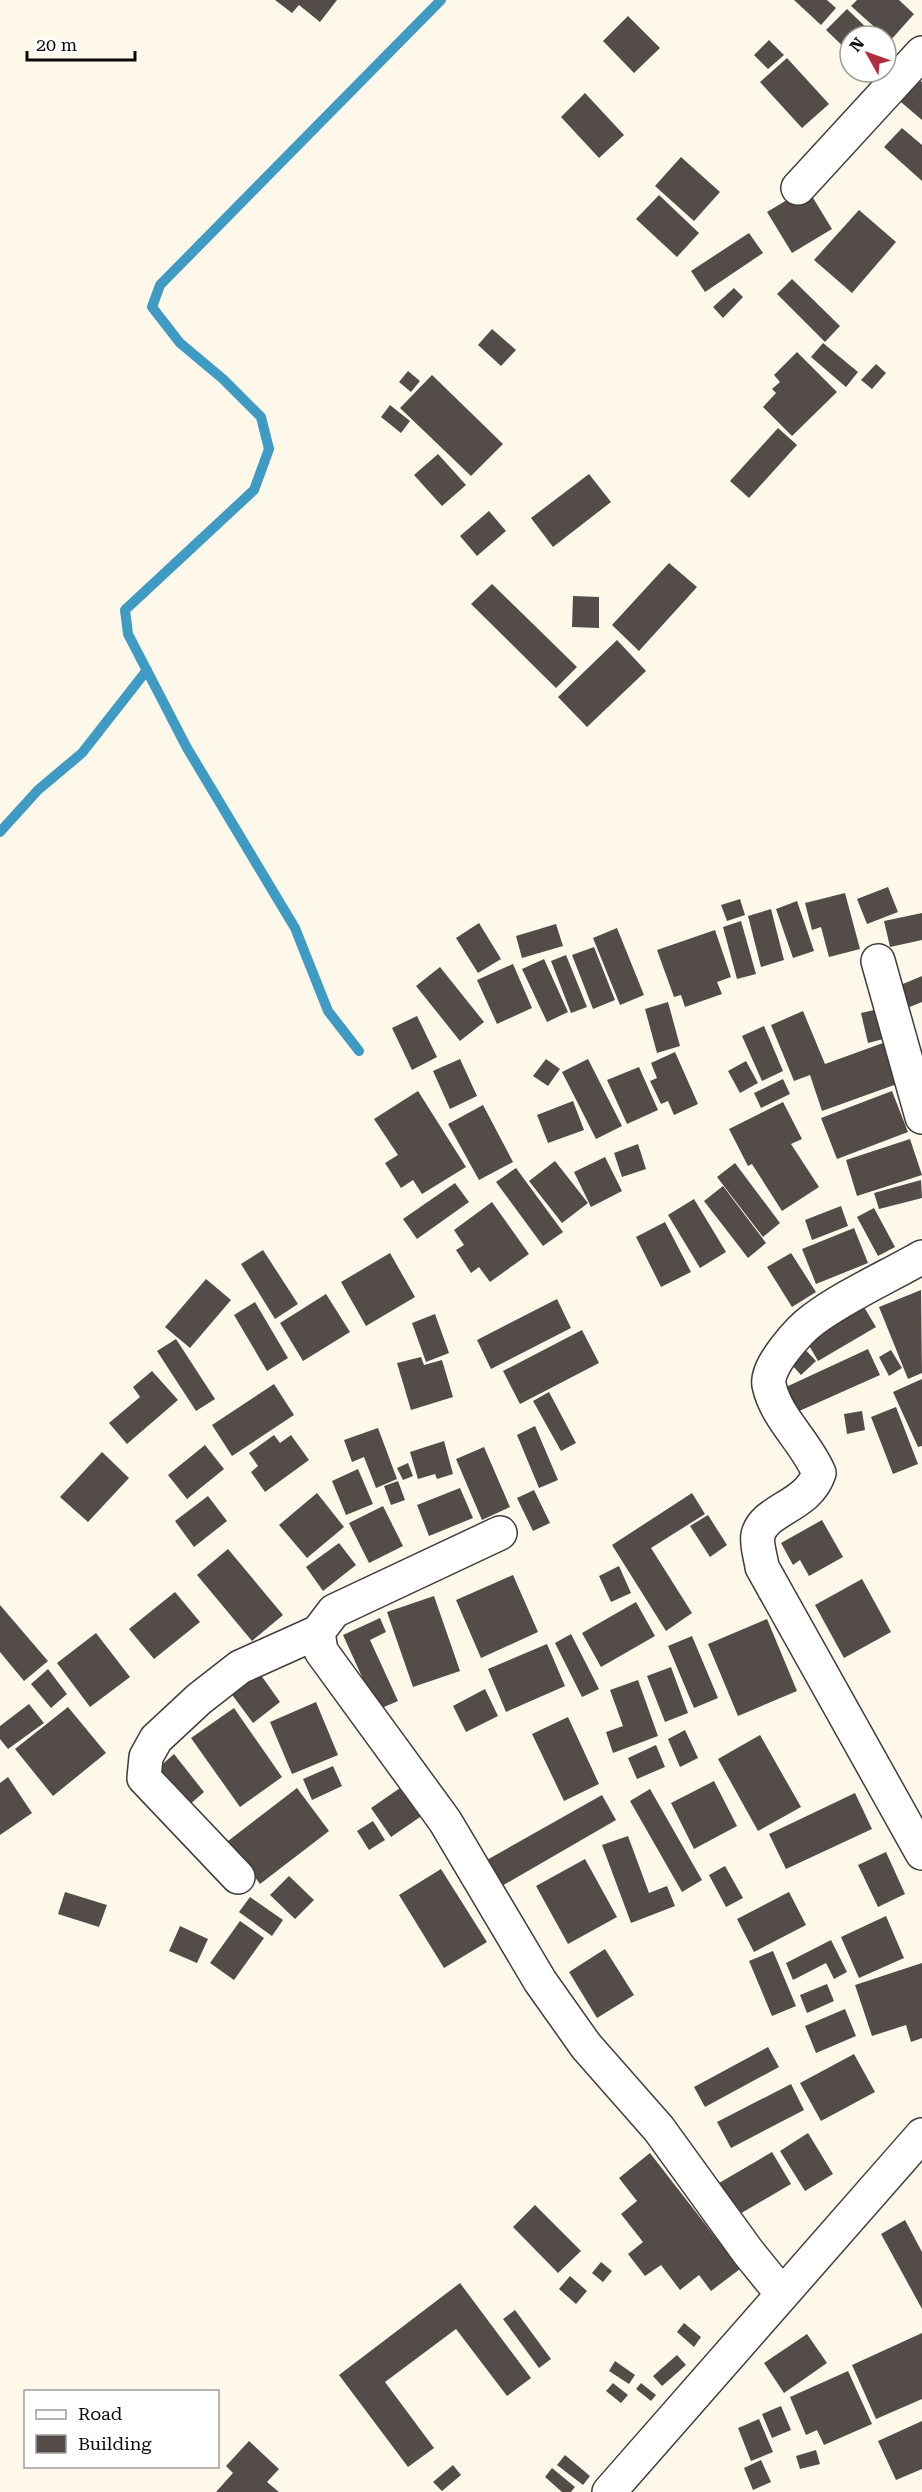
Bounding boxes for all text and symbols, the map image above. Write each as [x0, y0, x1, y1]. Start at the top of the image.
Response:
scale bar [27, 24, 135, 62]
north arrow [838, 24, 898, 84]
text: 20 m [36, 34, 77, 55]
text: N [846, 34, 868, 56]
legend [24, 2390, 219, 2468]
text: Road [78, 2403, 123, 2424]
text: Building [78, 2433, 152, 2454]

